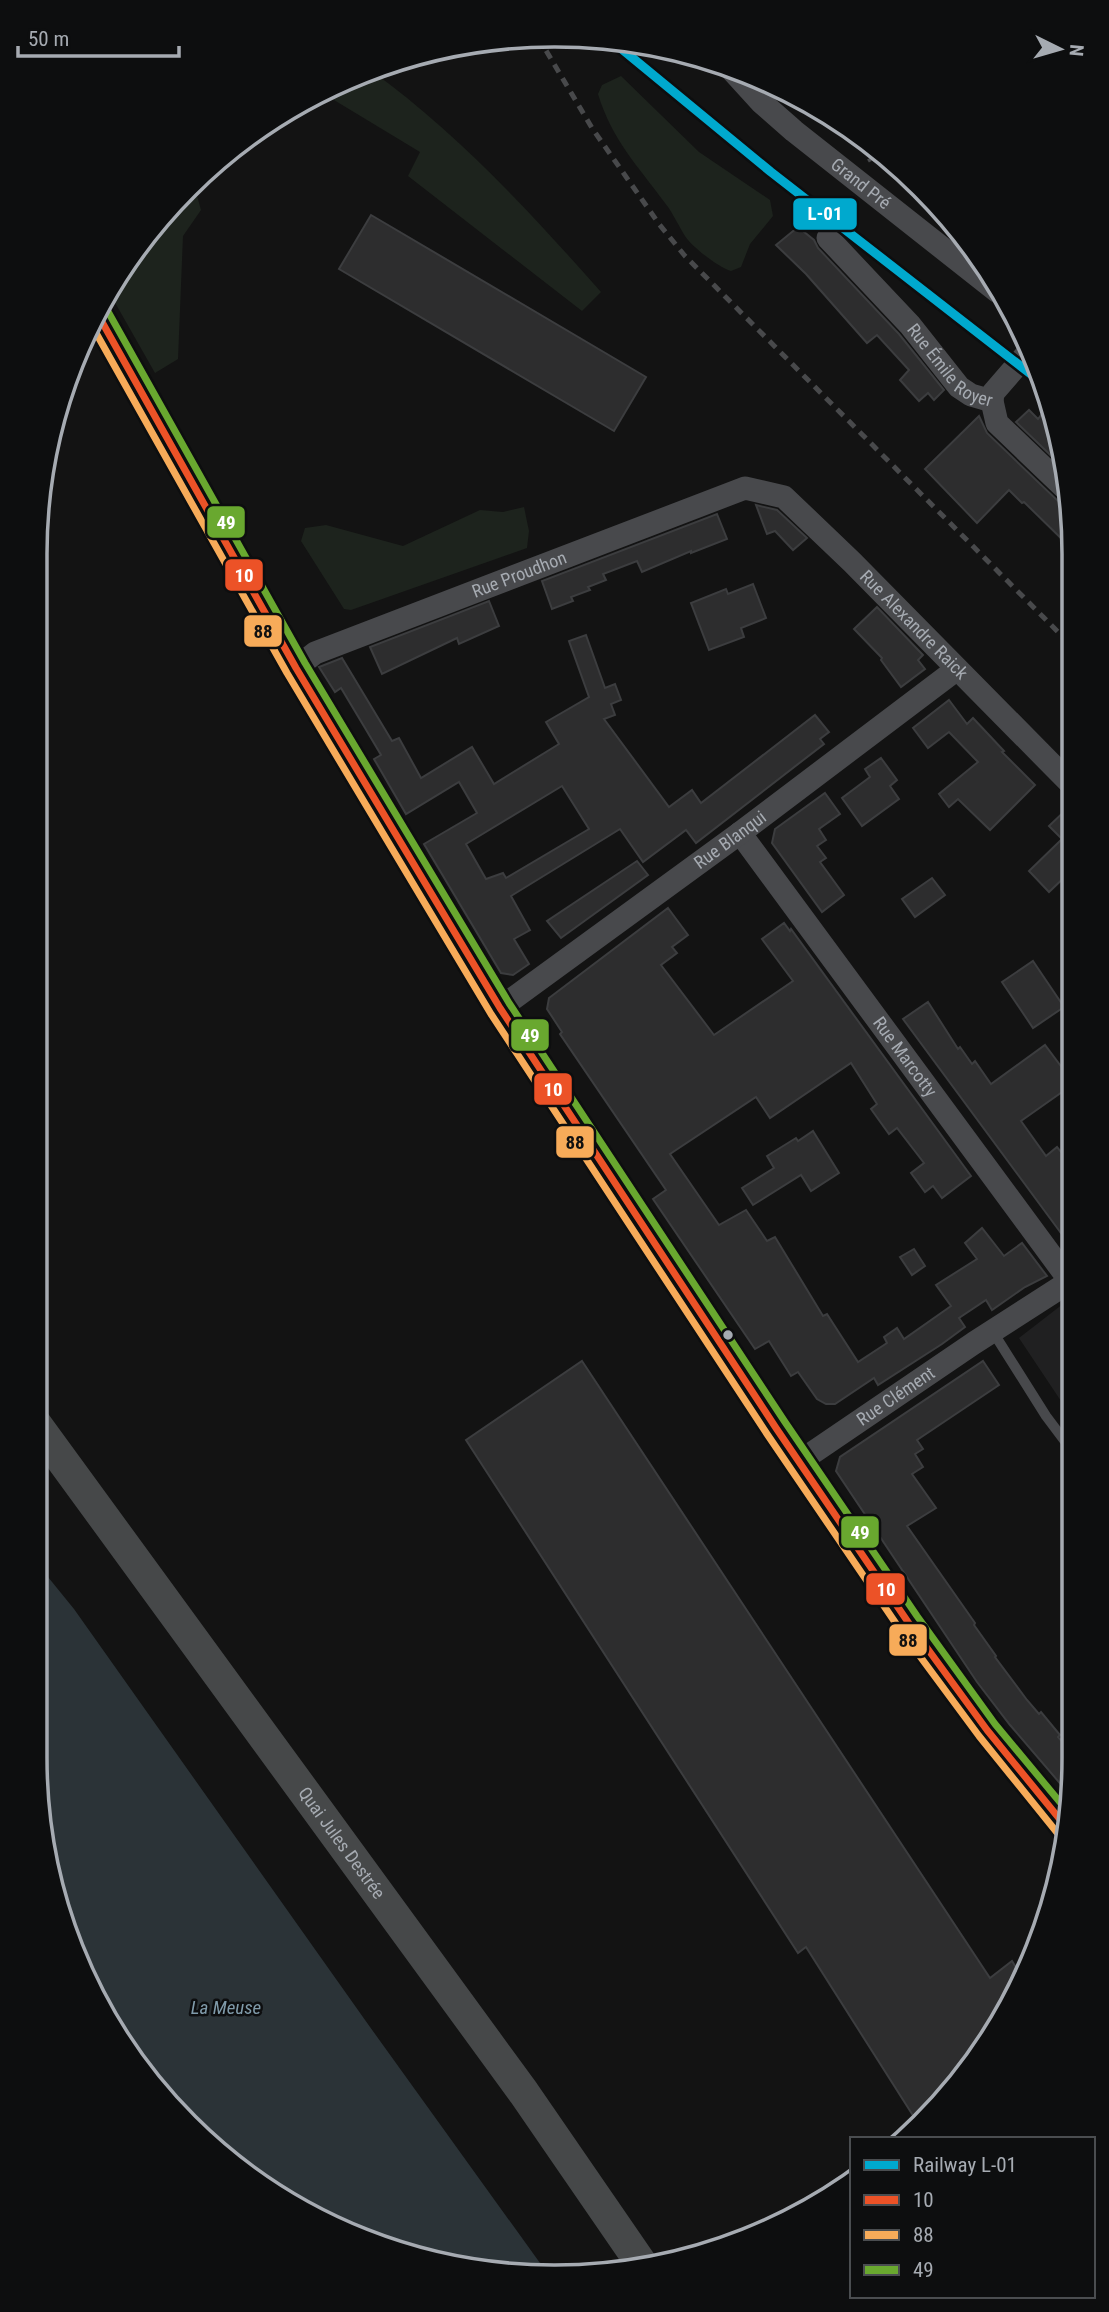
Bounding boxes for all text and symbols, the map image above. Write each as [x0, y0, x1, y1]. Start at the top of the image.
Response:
scale bar [18, 14, 178, 58]
north arrow [1025, 14, 1095, 84]
text: 50 m [28, 27, 69, 51]
text: N [1064, 44, 1088, 57]
street label: Grand Pré [827, 153, 895, 213]
line badge: L-01 [792, 197, 858, 231]
text: L-01 [807, 202, 843, 225]
street label: Rue Émile Royer [903, 319, 996, 411]
line badge: 49 [206, 505, 246, 539]
text: 49 [216, 511, 236, 534]
street label: Rue Proudhon [469, 547, 569, 602]
line badge: 10 [224, 558, 264, 592]
text: 10 [234, 564, 254, 587]
street label: Rue Alexandre Raick [856, 566, 973, 683]
line badge: 88 [243, 614, 283, 648]
text: 88 [253, 620, 273, 643]
street label: Rue Blanqui [690, 806, 770, 873]
street label: Rue Marcotty [869, 1012, 942, 1101]
line badge: 49 [510, 1018, 550, 1052]
text: 49 [520, 1024, 540, 1047]
line badge: 10 [533, 1072, 573, 1106]
text: 10 [543, 1078, 563, 1101]
line badge: 88 [555, 1125, 595, 1159]
text: 88 [565, 1131, 585, 1154]
unlabelled marker [721, 1328, 735, 1342]
street label: Rue Clément [852, 1362, 938, 1430]
line badge: 49 [840, 1515, 880, 1549]
text: 49 [850, 1521, 870, 1544]
line badge: 10 [865, 1572, 906, 1606]
text: 10 [876, 1578, 896, 1601]
line badge: 88 [888, 1623, 928, 1657]
text: 88 [898, 1629, 918, 1652]
street label: Quai Jules Destrée [294, 1783, 390, 1903]
water label: La Meuse [191, 1996, 261, 2019]
legend [850, 2137, 1095, 2298]
text: Railway L-01 [913, 2153, 1017, 2177]
text: 10 [913, 2188, 934, 2212]
text: 88 [913, 2223, 934, 2247]
text: 49 [913, 2258, 934, 2282]

